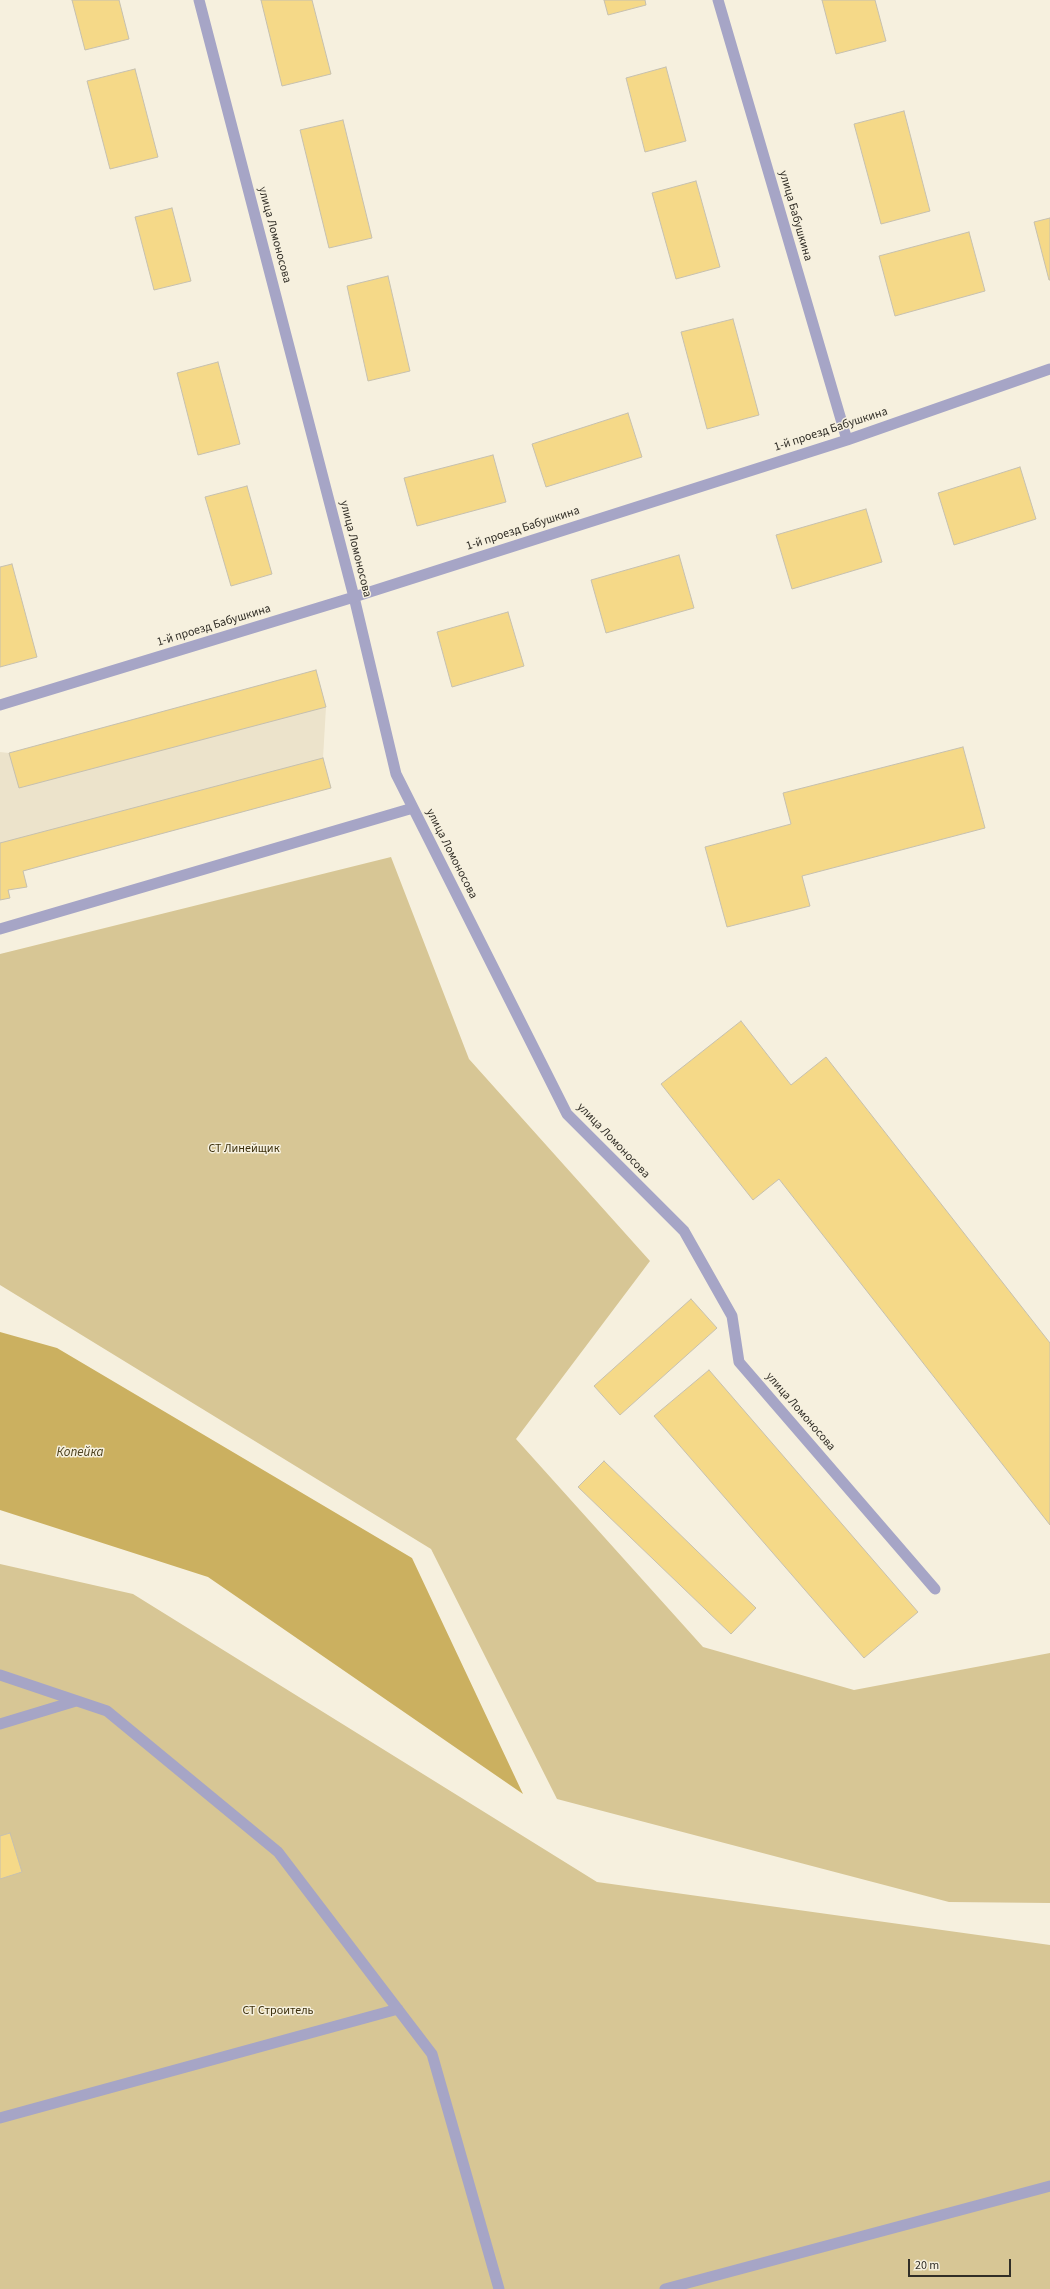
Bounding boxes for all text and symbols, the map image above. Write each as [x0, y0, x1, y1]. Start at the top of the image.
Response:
street label: улица Бабушкина [775, 169, 815, 263]
street label: улица Ломоносова [254, 185, 294, 285]
street label: 1-й проезд Бабушкина [772, 405, 890, 455]
street label: улица Ломоносова [336, 499, 374, 599]
street label: 1-й проезд Бабушкина [464, 504, 582, 554]
street label: 1-й проезд Бабушкина [155, 602, 273, 650]
street label: улица Ломоносова [422, 807, 480, 901]
street label: улица Ломоносова [573, 1100, 653, 1182]
park label: СТ Линейщик [208, 1142, 280, 1156]
street label: улица Ломоносова [762, 1370, 838, 1454]
water label: Копейка [57, 1445, 103, 1461]
park label: СТ Строитель [242, 2004, 314, 2018]
scale bar [910, 2251, 1013, 2277]
text: 20 m [915, 2257, 939, 2274]

